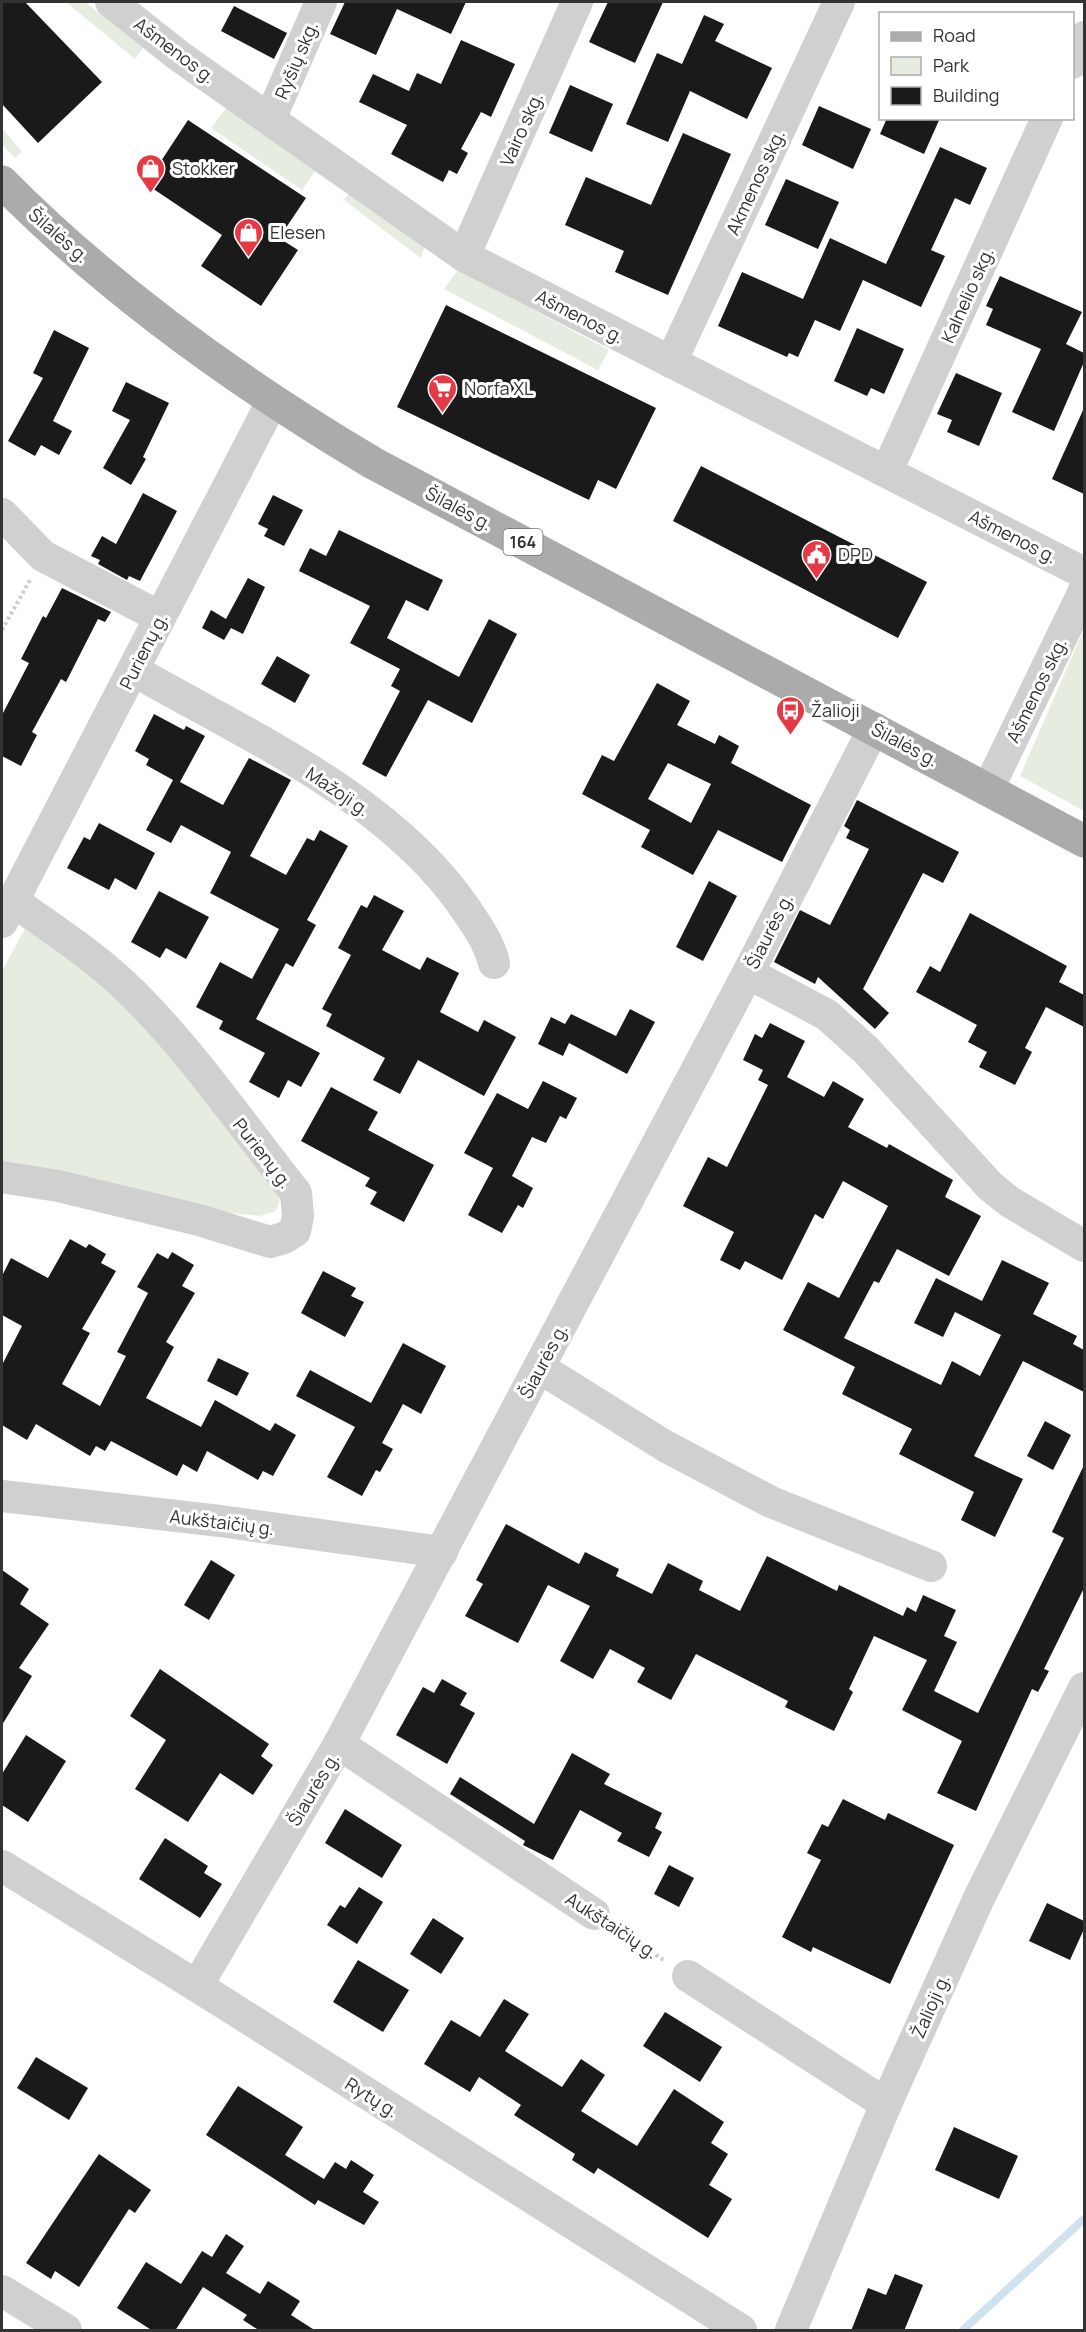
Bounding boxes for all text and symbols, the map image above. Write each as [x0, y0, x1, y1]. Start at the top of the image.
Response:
street label: Ašmenos g. [130, 12, 220, 88]
legend [879, 12, 1074, 120]
street label: Ryšių skg. [269, 17, 323, 103]
text: Road [933, 23, 976, 47]
text: Park [933, 53, 970, 77]
text: Building [933, 83, 999, 107]
street label: Vairo skg. [494, 88, 548, 170]
street label: Akmenos skg. [720, 125, 790, 239]
shop icon: Stokker [135, 152, 167, 194]
place label: Stokker [172, 156, 236, 180]
street label: Šilalės g. [24, 202, 94, 268]
shop icon: Elesen [233, 216, 265, 258]
place label: Elesen [270, 220, 325, 244]
street label: Kalnelio skg. [935, 243, 999, 347]
street label: Ašmenos g. [532, 284, 628, 348]
supermarket icon: Norfa XL [427, 372, 459, 414]
place label: Norfa XL [464, 376, 533, 400]
street label: Šilalės g. [421, 480, 497, 536]
street label: Ašmenos g. [965, 504, 1061, 568]
road number: 164 [504, 529, 542, 555]
public building icon: DPD [801, 538, 833, 580]
place label: DPD [838, 542, 873, 566]
street label: Purienų g. [114, 609, 172, 693]
street label: Ašmenos skg. [1000, 633, 1072, 747]
bus stop icon: Žalioji [774, 694, 806, 736]
place label: Žalioji [811, 698, 860, 722]
street label: Šilalės g. [867, 716, 943, 772]
street label: Mažoji g. [301, 761, 375, 821]
street label: Šiaurės g. [740, 889, 798, 973]
street label: Purienų g. [228, 1113, 298, 1193]
street label: Šiaurės g. [513, 1319, 573, 1403]
street label: Aukštaičių g. [168, 1504, 276, 1540]
street label: Šiaurės g. [282, 1748, 344, 1830]
street label: Aukštaičių g. [561, 1886, 663, 1964]
street label: Žalioji g. [905, 1970, 955, 2042]
street label: Rytų g. [341, 2071, 403, 2123]

